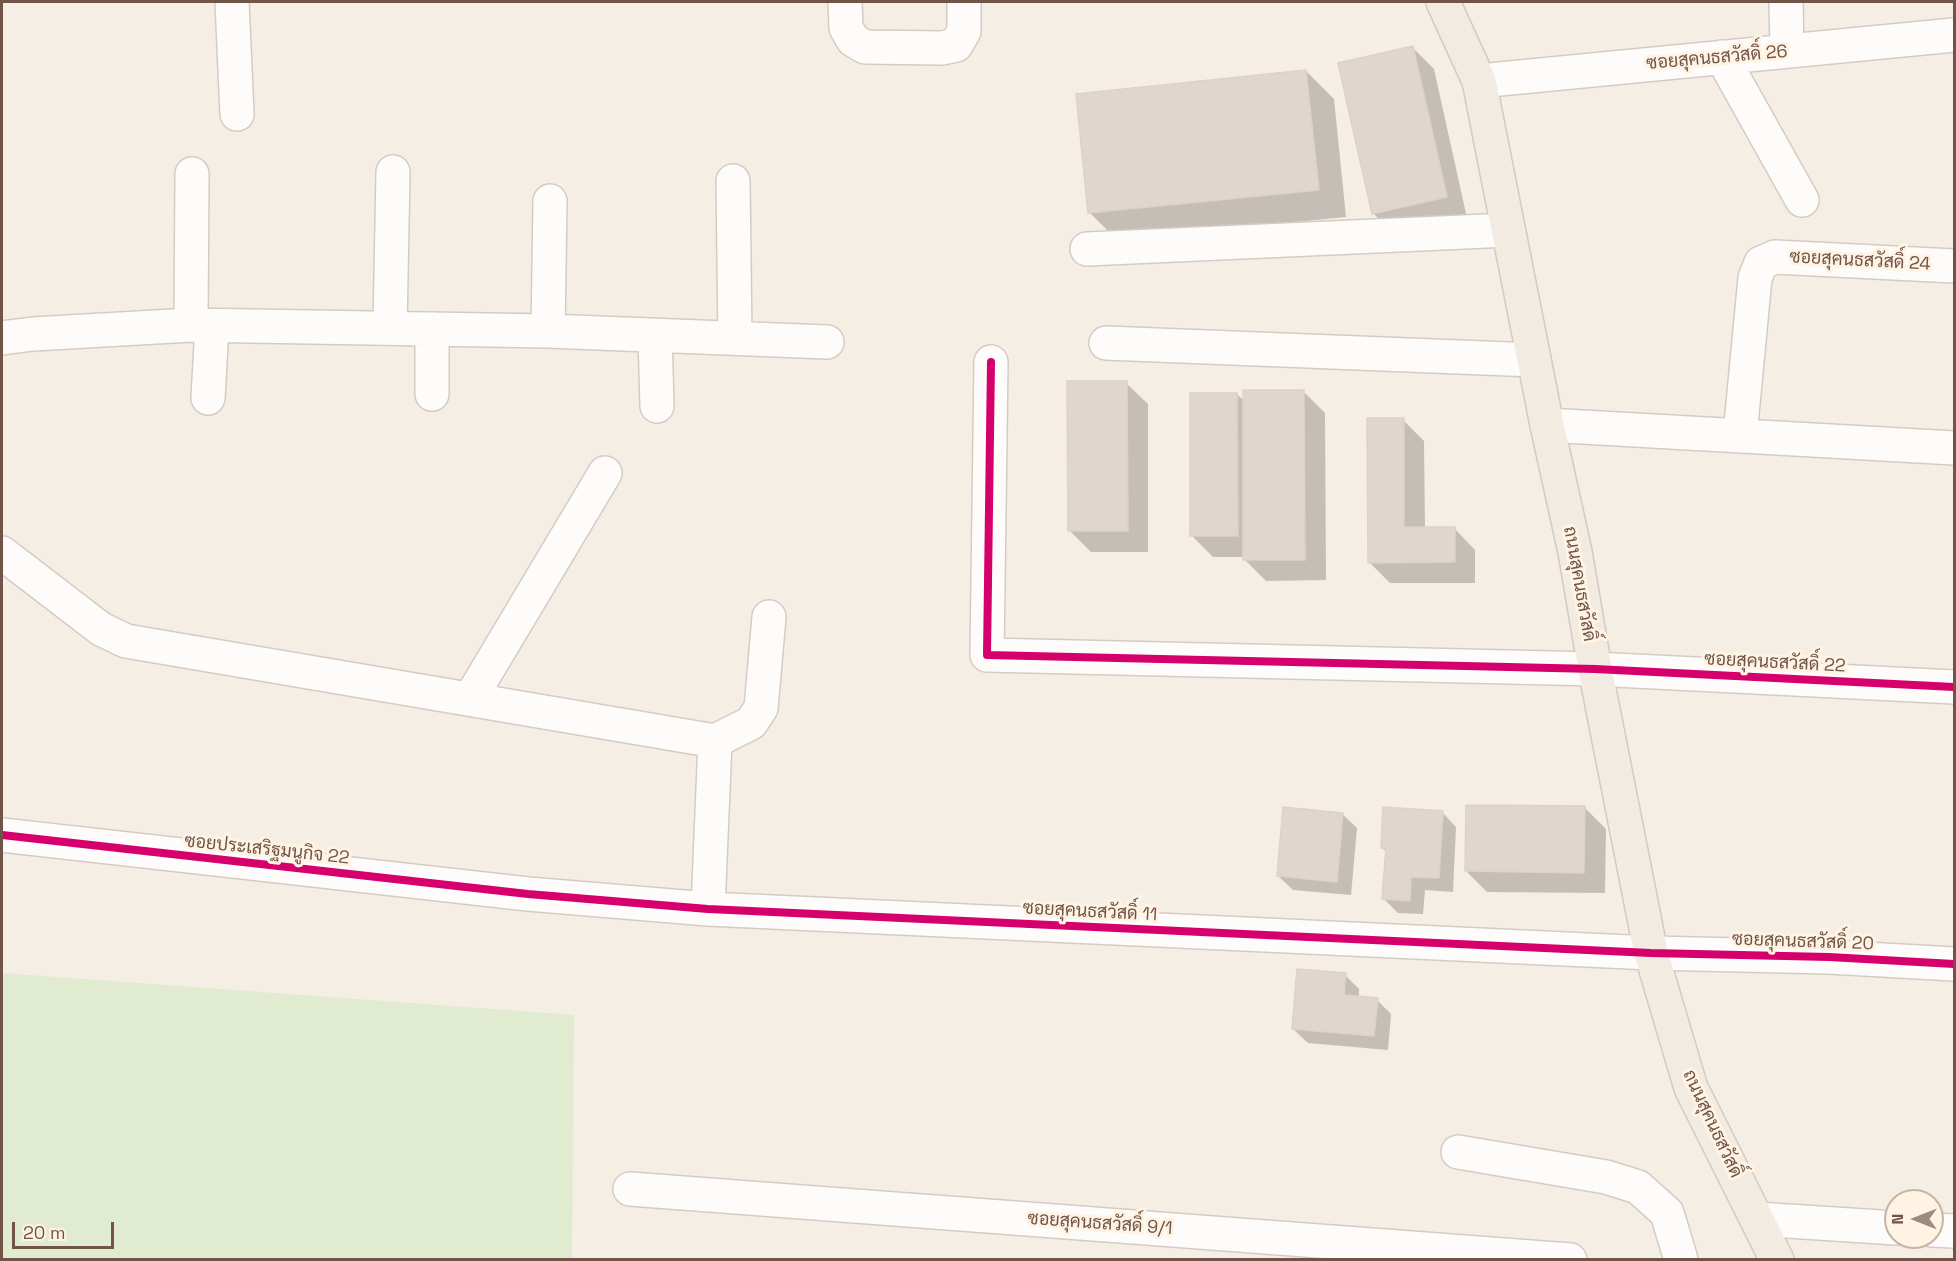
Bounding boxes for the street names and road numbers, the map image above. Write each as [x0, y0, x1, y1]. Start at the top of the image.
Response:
street label: ซอยสุคนธสวัสดิ์ 26 [1645, 41, 1789, 75]
street label: ซอยสุคนธสวัสดิ์ 24 [1789, 247, 1931, 275]
street label: ถนนสุคนธสวัสดิ์ [1558, 525, 1600, 643]
street label: ซอยสุคนธสวัสดิ์ 22 [1704, 649, 1846, 677]
street label: ซอยประเสริฐมนูกิจ 22 [183, 831, 351, 869]
street label: ซอยสุคนธสวัสดิ์ 11 [1022, 898, 1158, 926]
street label: ซอยสุคนธสวัสดิ์ 20 [1732, 929, 1874, 955]
street label: ถนนสุคนธสวัสดิ์ [1678, 1067, 1746, 1181]
street label: ซอยสุคนธสวัสดิ์ 9/1 [1027, 1208, 1173, 1240]

